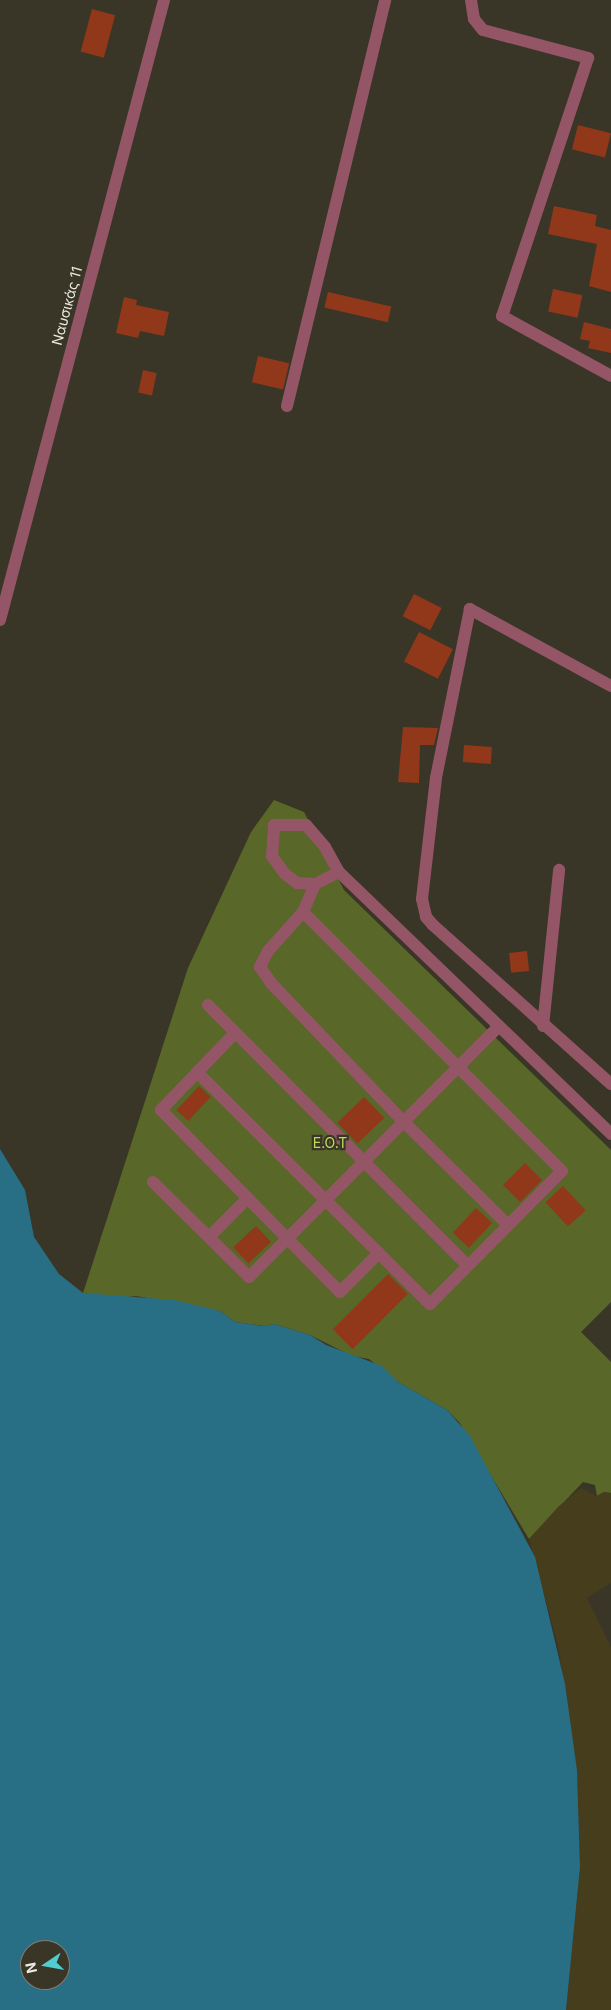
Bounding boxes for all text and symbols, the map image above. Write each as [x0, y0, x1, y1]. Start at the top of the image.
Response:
street label: Ναυσικάς 11 [48, 265, 86, 347]
park label: E.O.T [313, 1135, 347, 1151]
north arrow [20, 1940, 70, 1990]
text: N [21, 1961, 40, 1975]

